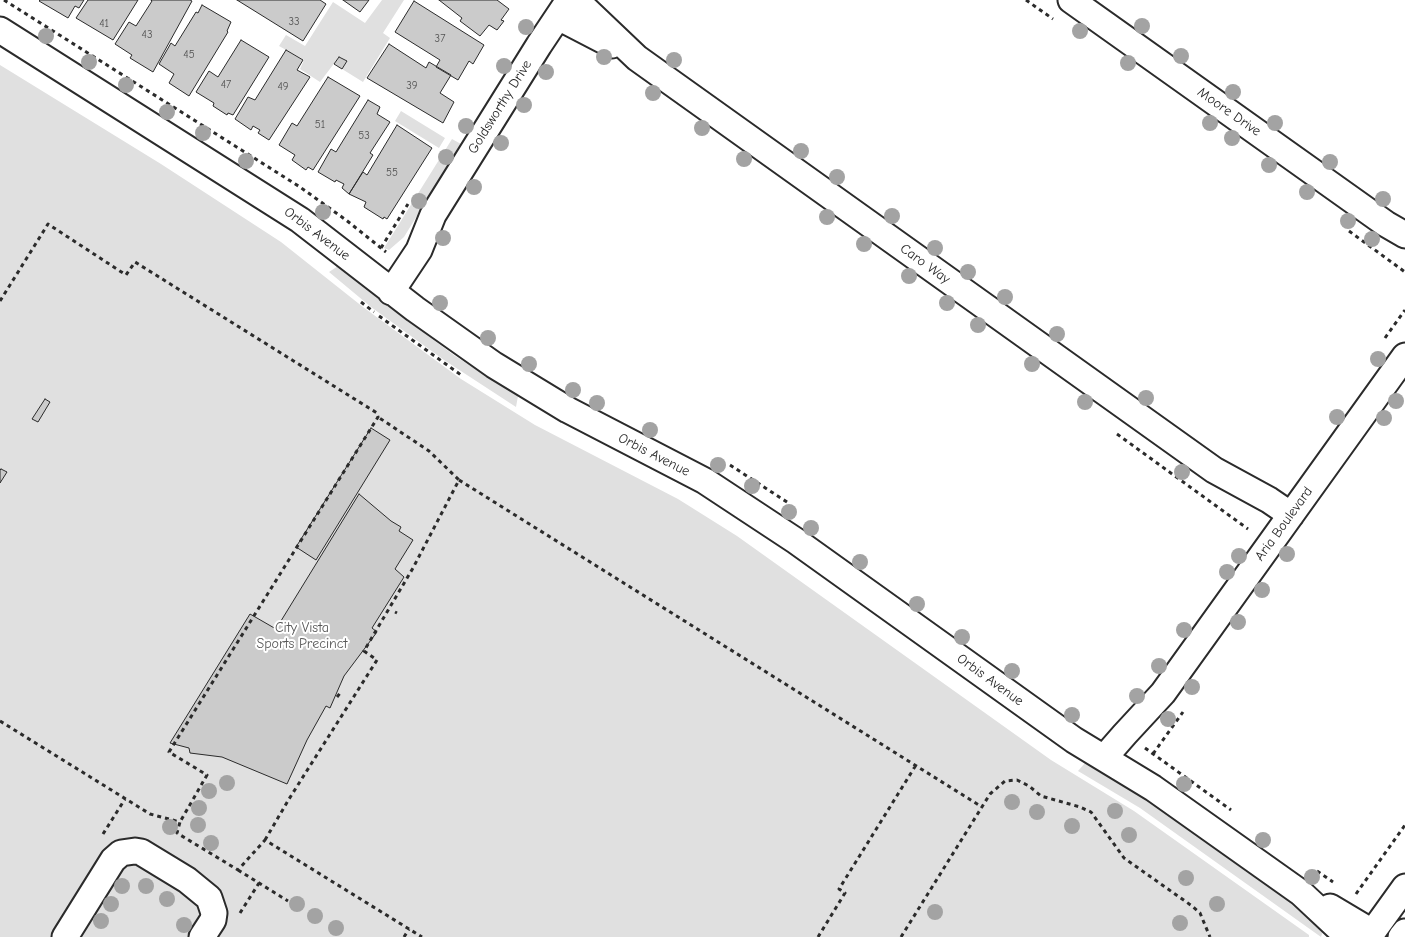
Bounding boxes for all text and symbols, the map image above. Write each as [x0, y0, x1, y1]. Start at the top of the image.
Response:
house number: 33 [288, 15, 300, 29]
house number: 41 [99, 17, 109, 31]
house number: 43 [142, 28, 152, 42]
house number: 37 [435, 32, 445, 46]
house number: 45 [183, 48, 195, 62]
street label: Goldsworthy Drive [464, 57, 536, 157]
house number: 47 [221, 78, 231, 92]
house number: 39 [406, 79, 418, 93]
house number: 49 [277, 80, 289, 94]
street label: Moore Drive [1194, 84, 1264, 140]
house number: 51 [315, 118, 325, 132]
house number: 53 [358, 129, 370, 143]
house number: 55 [386, 166, 398, 180]
street label: Orbis Avenue [281, 204, 353, 264]
street label: Caro Way [897, 240, 953, 288]
street label: Orbis Avenue [615, 430, 693, 480]
street label: Aria Boulevard [1252, 484, 1316, 564]
park label: City Vista Sports Precinct [256, 620, 348, 652]
street label: Orbis Avenue [953, 650, 1027, 710]

